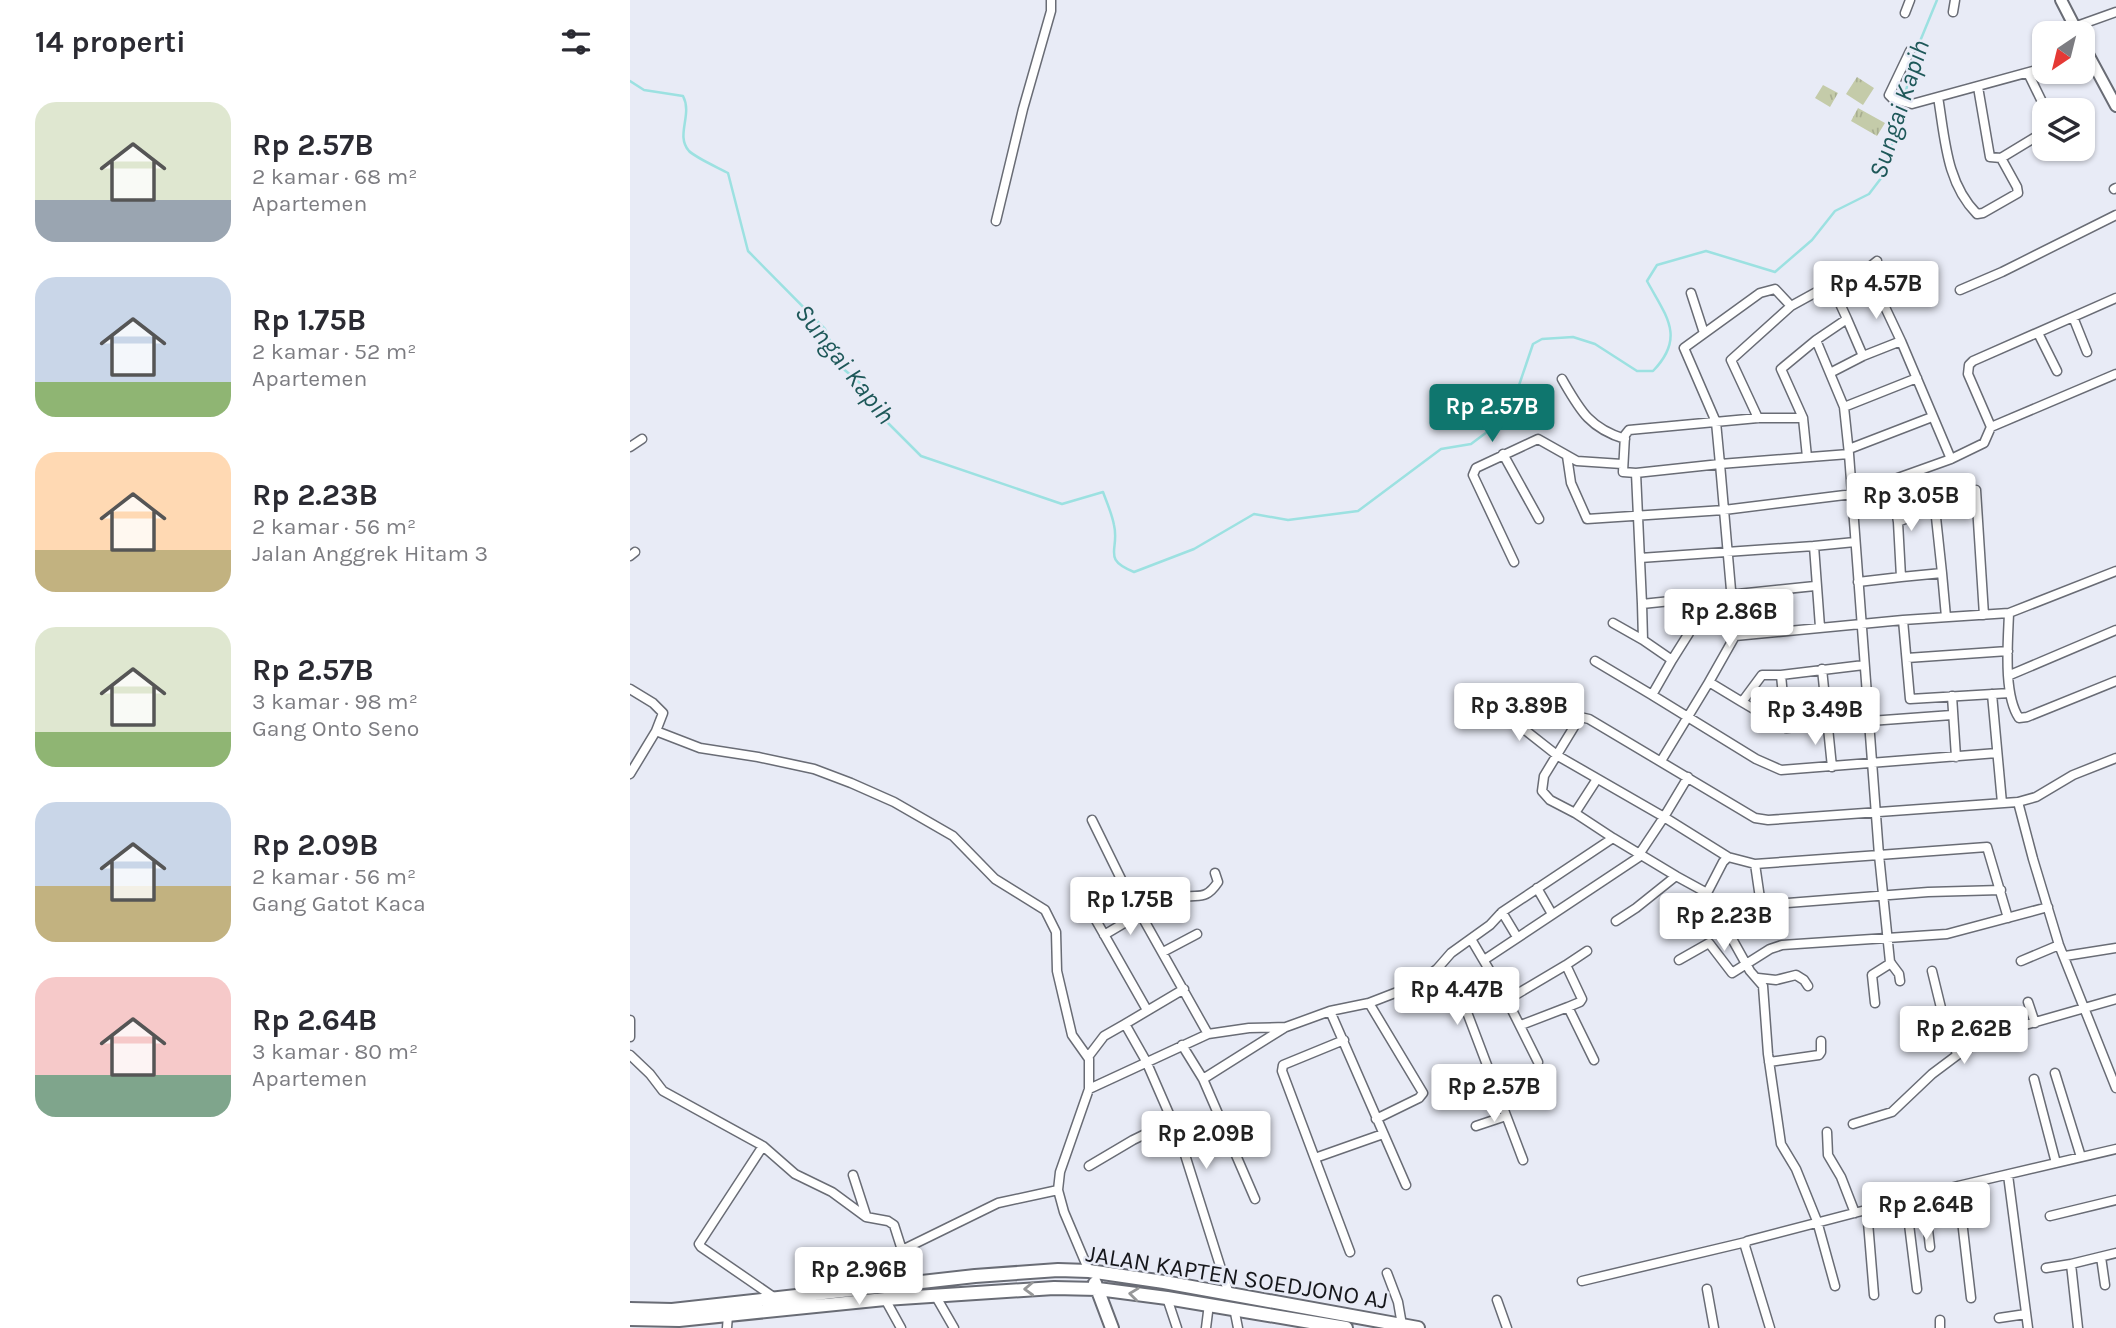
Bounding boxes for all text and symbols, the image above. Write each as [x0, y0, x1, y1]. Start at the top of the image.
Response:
north arrow [2032, 21, 2095, 84]
map controls [2032, 21, 2095, 161]
icon: filters [557, 23, 595, 61]
text: 14 properti [35, 24, 186, 60]
water label: Sungai Kapih [1862, 36, 1936, 182]
button: layers [2032, 98, 2095, 161]
text: Rp 2.57B [252, 127, 374, 163]
icon: home [91, 130, 175, 214]
text: 2 kamar · 68 m² [252, 163, 417, 190]
text: Apartemen [252, 190, 367, 217]
pin: Rp 4.57B [1804, 262, 1948, 321]
text: Rp 4.57B [1829, 270, 1923, 297]
water label: Sungai Kapih [789, 298, 901, 430]
text: Rp 1.75B [252, 302, 366, 338]
icon: home [91, 305, 175, 389]
text: 2 kamar · 52 m² [252, 338, 416, 365]
text: Apartemen [252, 365, 367, 392]
pin: Rp 2.57B [1420, 384, 1564, 444]
text: Rp 2.57B [1445, 393, 1539, 420]
pin: Rp 3.05B [1839, 474, 1983, 533]
text: Rp 2.23B [252, 477, 378, 513]
icon: home [91, 480, 175, 564]
text: Rp 3.05B [1863, 482, 1959, 509]
text: 2 kamar · 56 m² [252, 513, 416, 540]
text: Jalan Anggrek Hitam 3 [252, 540, 488, 567]
pin: Rp 2.86B [1657, 590, 1801, 649]
text: Rp 2.86B [1680, 598, 1778, 625]
text: Rp 2.57B [252, 652, 374, 688]
icon: home [91, 655, 175, 739]
pin: Rp 3.89B [1447, 684, 1591, 743]
text: 3 kamar · 98 m² [252, 688, 418, 715]
pin: Rp 3.49B [1743, 688, 1887, 747]
text: Rp 3.89B [1470, 692, 1568, 719]
text: Rp 3.49B [1767, 696, 1863, 723]
text: Gang Onto Seno [252, 715, 419, 742]
text: Rp 2.09B [252, 827, 379, 863]
icon: home [91, 830, 175, 914]
text: 2 kamar · 56 m² [252, 863, 416, 890]
pin: Rp 1.75B [1058, 878, 1202, 937]
text: Rp 1.75B [1086, 886, 1174, 913]
text: Gang Gatot Kaca [252, 890, 426, 917]
pin: Rp 2.23B [1652, 894, 1796, 953]
text: Rp 2.23B [1676, 902, 1772, 929]
pin: Rp 4.47B [1385, 968, 1529, 1027]
text: Rp 4.47B [1410, 976, 1504, 1003]
text: Rp 2.64B [252, 1002, 377, 1038]
icon: home [91, 1005, 175, 1089]
pin: Rp 2.62B [1892, 1006, 2036, 1066]
text: Rp 2.62B [1916, 1015, 2012, 1042]
text: 3 kamar · 80 m² [252, 1038, 418, 1065]
pin: Rp 2.57B [1422, 1064, 1566, 1124]
text: Apartemen [252, 1065, 367, 1092]
text: Rp 2.57B [1447, 1073, 1541, 1100]
pin: Rp 2.09B [1134, 1112, 1278, 1171]
text: Rp 2.09B [1158, 1120, 1255, 1147]
pin: Rp 2.64B [1854, 1182, 1998, 1242]
text: Rp 2.64B [1878, 1191, 1974, 1218]
street label: JALAN KAPTEN SOEDJONO AJ [1084, 1239, 1390, 1315]
pin: Rp 2.96B [787, 1248, 931, 1307]
text: Rp 2.96B [811, 1256, 907, 1283]
one-way arrow [1024, 1282, 1035, 1297]
one-way arrow [1128, 1286, 1139, 1301]

